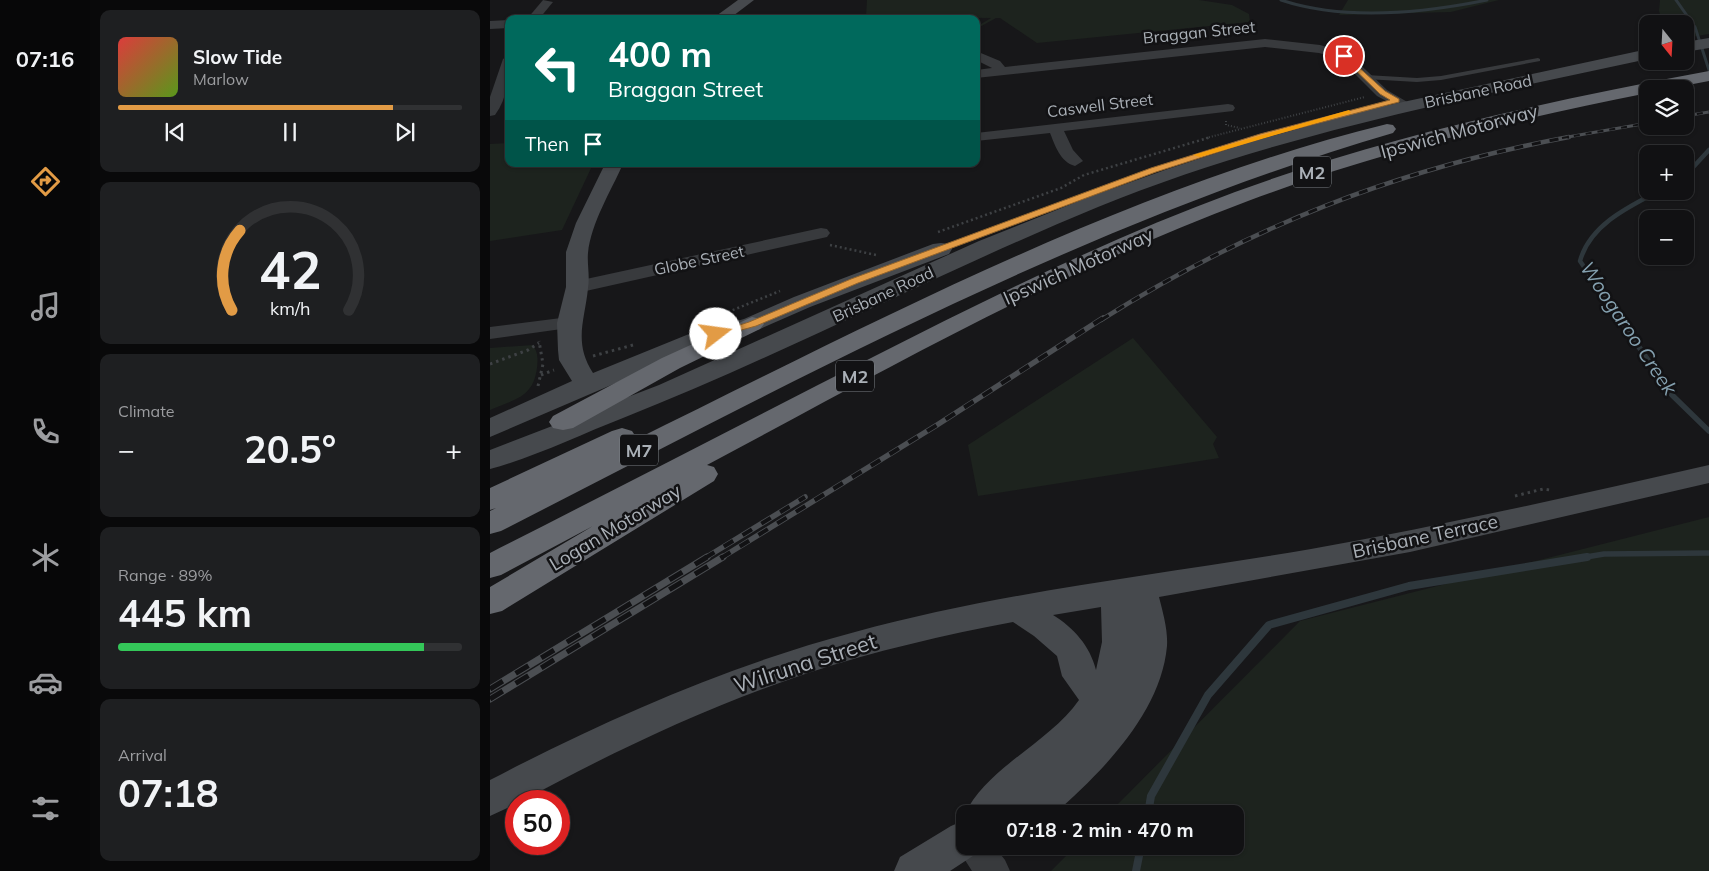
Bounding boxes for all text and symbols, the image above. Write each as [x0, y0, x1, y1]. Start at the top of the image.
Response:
north arrow [1639, 15, 1694, 70]
map controls [1639, 15, 1694, 265]
street label: Braggan Street [1142, 16, 1257, 48]
text: 400 m [608, 32, 712, 76]
icon: left [525, 35, 590, 100]
pin [1323, 35, 1365, 77]
icon: arrive [1330, 42, 1358, 70]
text: 07:16 [16, 45, 74, 73]
text: Slow Tide [193, 45, 282, 69]
text: Marlow [193, 69, 249, 89]
street label: Brisbane Road [1423, 70, 1533, 112]
text: Braggan Street [608, 75, 763, 103]
button: layers [1639, 80, 1694, 135]
street label: Caswell Street [1046, 89, 1155, 121]
street label: Ipswich Motorway [1378, 98, 1540, 164]
icon: previous [161, 118, 189, 146]
icon: pause [276, 118, 304, 146]
icon: next [391, 118, 419, 146]
icon: arrive [579, 130, 607, 158]
text: Then [525, 132, 569, 156]
button: + [1639, 145, 1694, 200]
road number: M2 [1293, 156, 1331, 188]
icon: directions [28, 164, 63, 199]
button: − [1639, 210, 1694, 265]
street label: Ipswich Motorway [999, 222, 1157, 310]
text: 42 [259, 237, 321, 302]
street label: Globe Street [652, 241, 746, 279]
water label: Woogaroo Creek [1575, 256, 1683, 400]
street label: Brisbane Road [829, 262, 937, 326]
icon: music [28, 289, 63, 324]
text: km/h [270, 297, 310, 319]
position arrow [689, 307, 741, 359]
road number: M2 [836, 361, 874, 392]
text: Climate [118, 401, 174, 421]
icon: phone [28, 414, 63, 449]
text: 20.5° [244, 425, 336, 473]
text: − [118, 432, 135, 467]
text: + [445, 432, 462, 467]
road number: M7 [620, 434, 658, 466]
street label: Logan Motorway [545, 478, 685, 576]
street label: Brisbane Terrace [1350, 509, 1500, 563]
icon: climate [28, 540, 63, 575]
text: Range · 89% [118, 565, 213, 585]
text: 445 km [118, 589, 252, 637]
street label: Wilruna Street [730, 627, 880, 699]
icon: car [28, 665, 63, 700]
text: Arrival [118, 745, 167, 765]
text: 07:18 [118, 769, 219, 817]
speed limit sign: 50 [505, 790, 570, 855]
icon: filters [28, 791, 63, 826]
text: 07:18 · 2 min · 470 m [1006, 818, 1194, 842]

